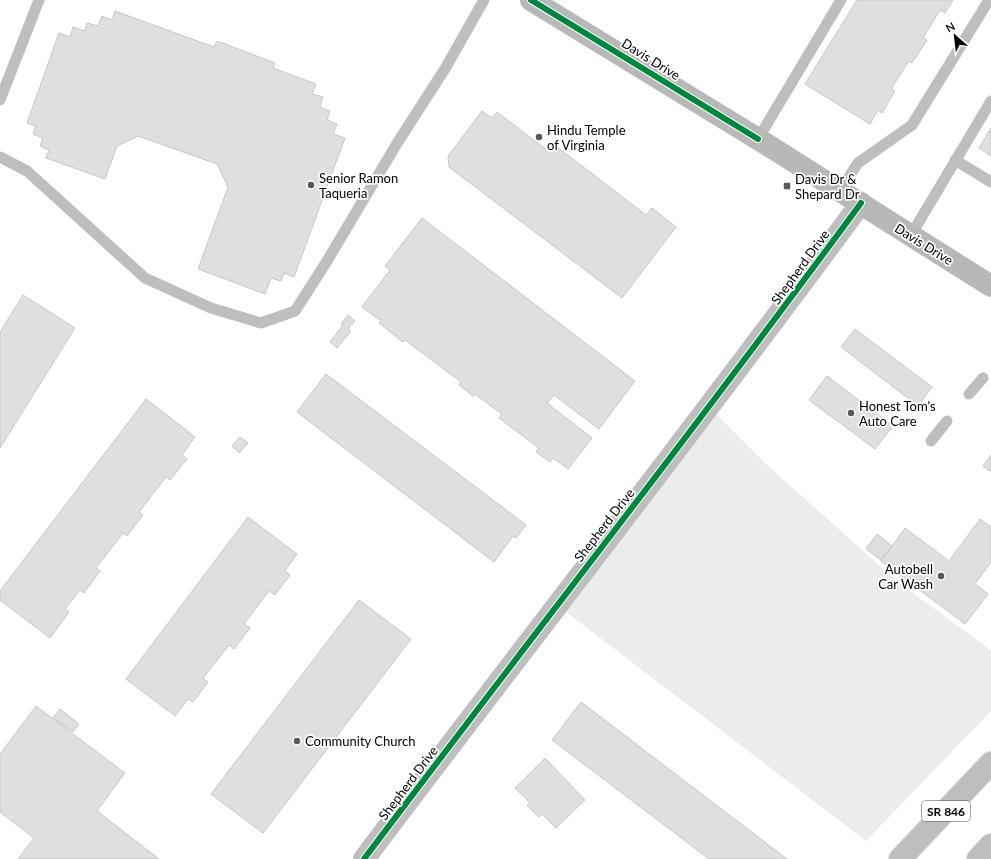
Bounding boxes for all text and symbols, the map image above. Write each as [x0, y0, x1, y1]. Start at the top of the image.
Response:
north arrow [935, 16, 975, 56]
text: N [943, 19, 957, 34]
street label: Davis Drive [619, 35, 683, 83]
place label: Hindu Temple of Virginia [547, 122, 626, 153]
marker: Hindu Temple of Virginia [534, 132, 544, 142]
place label: Senior Ramon Taqueria [319, 170, 398, 201]
place label: Davis Dr & Shepard Dr [795, 171, 860, 202]
marker: Senior Ramon Taqueria [306, 180, 316, 190]
marker: Davis Dr & Shepard Dr [782, 181, 792, 191]
street label: Davis Drive [892, 220, 956, 268]
street label: Shepherd Drive [768, 226, 833, 308]
place label: Honest Tom's Auto Care [859, 398, 936, 429]
marker: Honest Tom's Auto Care [846, 408, 856, 418]
street label: Shepherd Drive [570, 485, 638, 565]
place label: Autobell Car Wash [878, 561, 933, 592]
marker: Autobell Car Wash [936, 571, 946, 581]
place label: Community Church [305, 733, 415, 749]
marker: Community Church [292, 736, 302, 746]
street label: Shepherd Drive [375, 743, 441, 823]
road number: SR 846 [922, 801, 970, 821]

